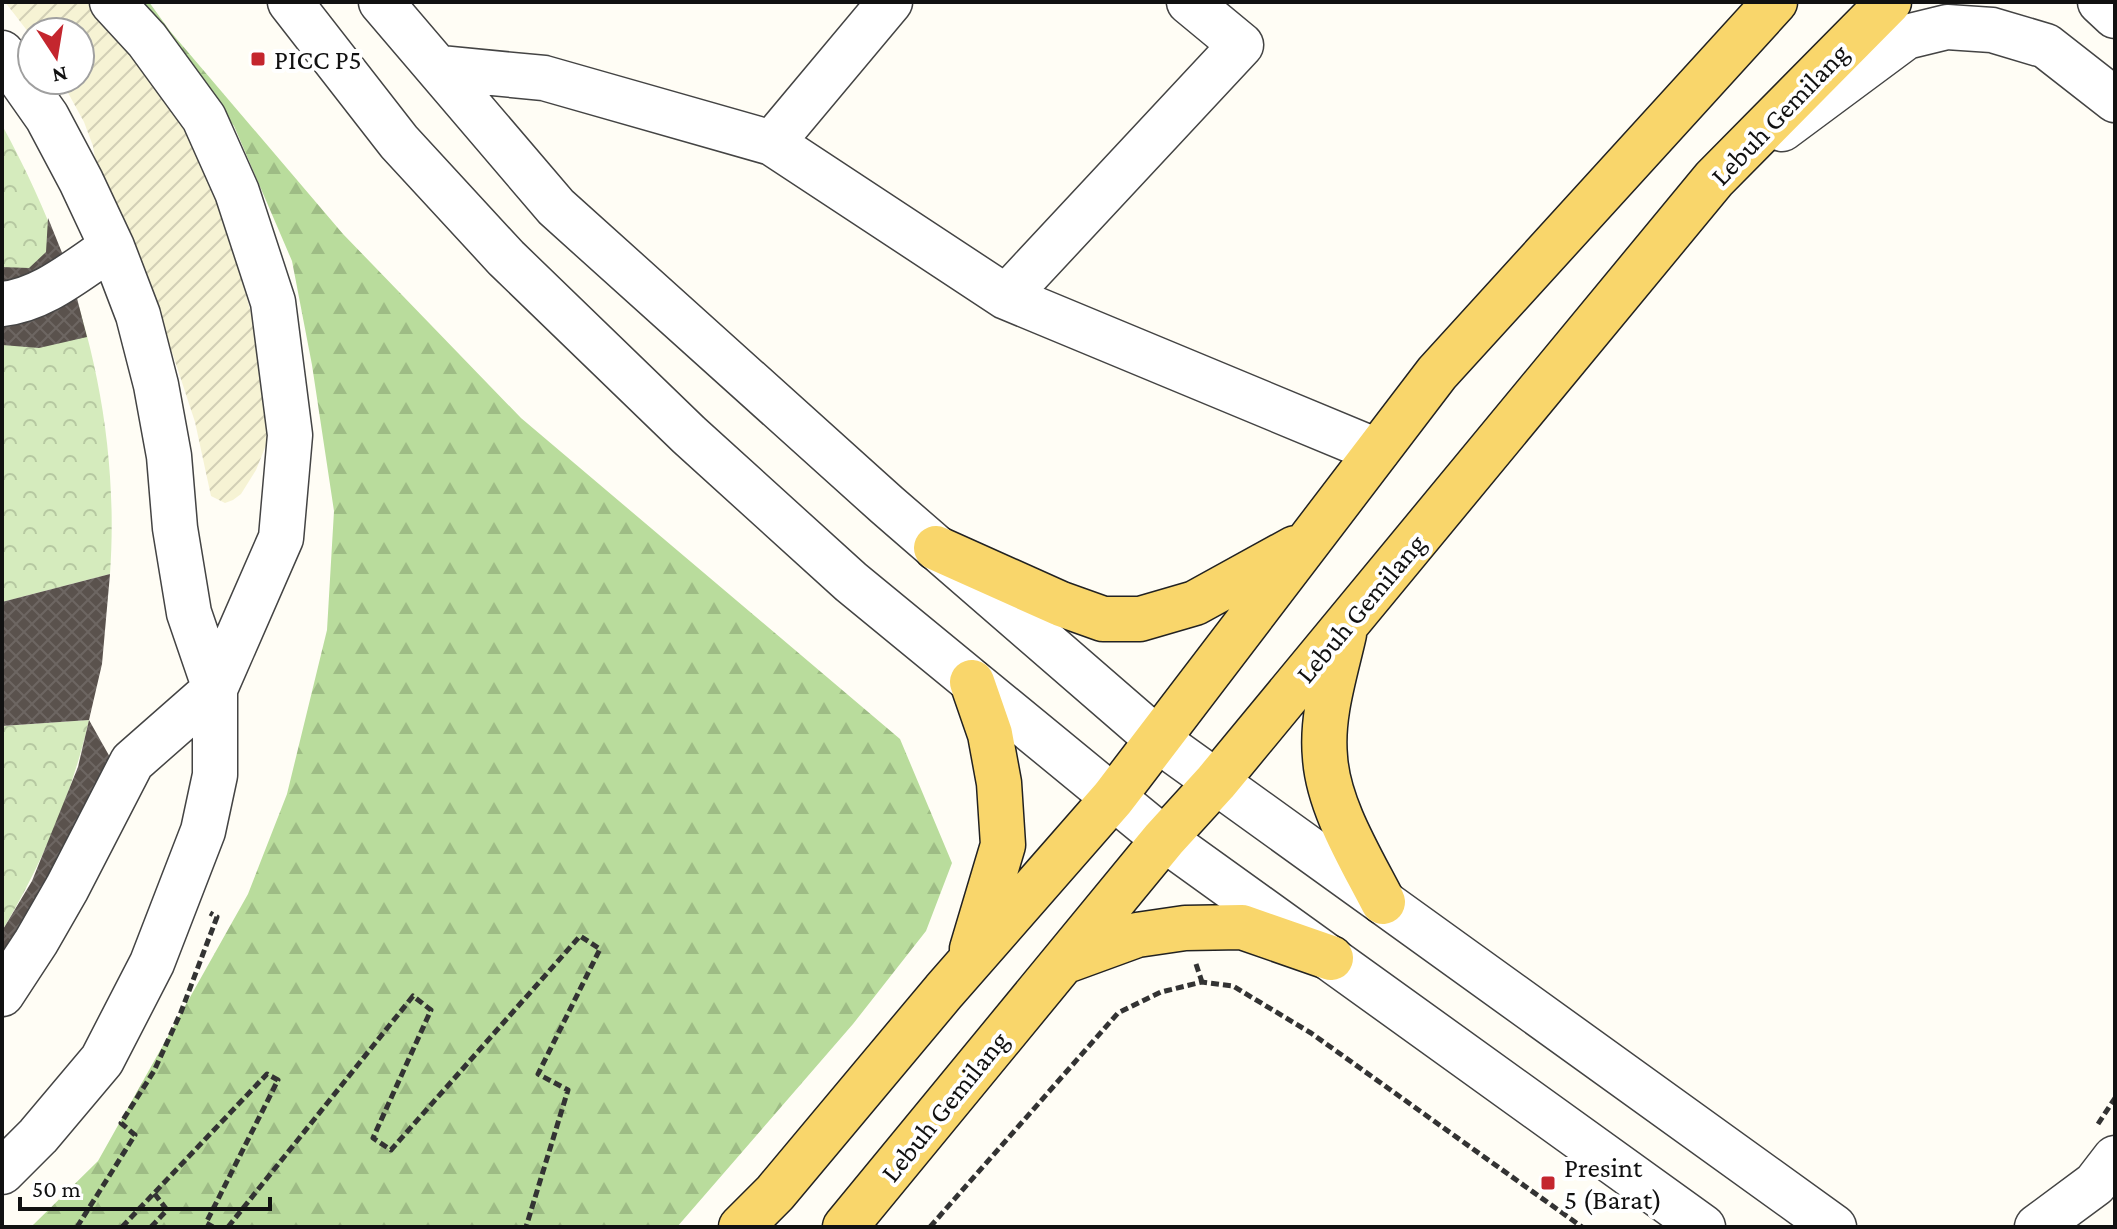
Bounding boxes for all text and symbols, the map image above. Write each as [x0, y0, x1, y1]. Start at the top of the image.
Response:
north arrow [16, 16, 96, 96]
street label: Lebuh Gemilang [1704, 37, 1855, 191]
place label: PICC P5 [274, 44, 362, 75]
marker: PICC P5 [249, 50, 267, 68]
text: N [50, 61, 70, 89]
street label: Lebuh Gemilang [1289, 527, 1432, 689]
street label: Lebuh Gemilang [874, 1025, 1015, 1188]
place label: Presint 5 (Barat) [1564, 1152, 1662, 1216]
scale bar [20, 1161, 270, 1211]
marker: Presint 5 (Barat) [1539, 1174, 1557, 1192]
text: 50 m [32, 1175, 81, 1202]

